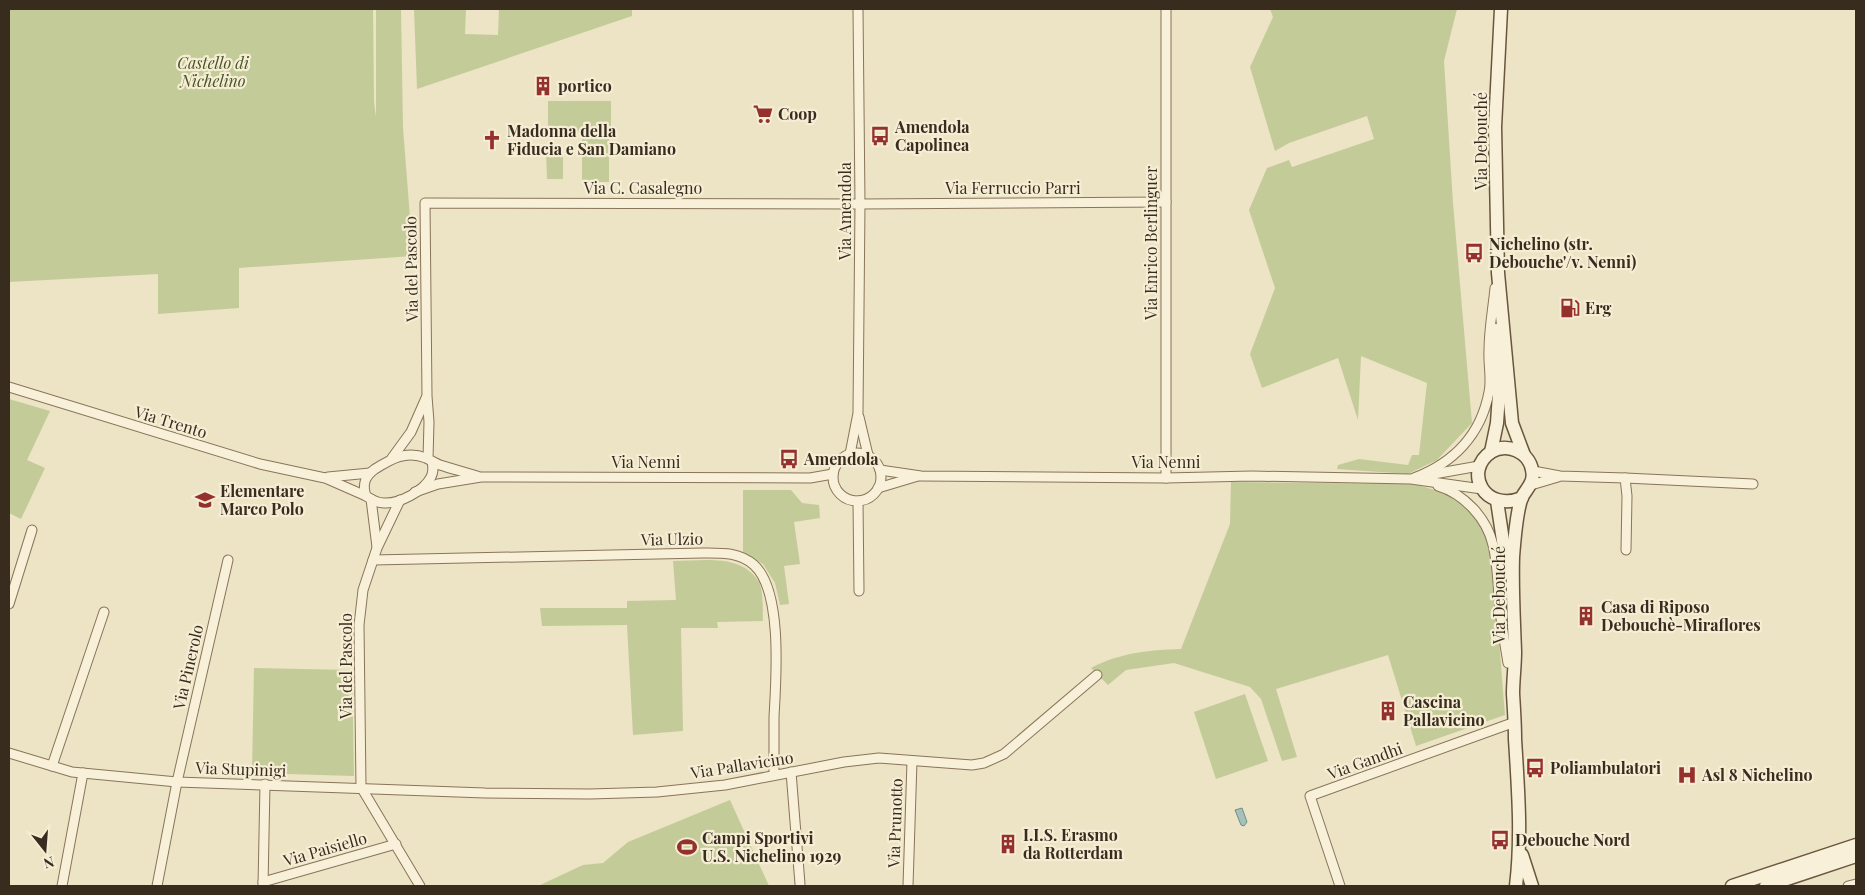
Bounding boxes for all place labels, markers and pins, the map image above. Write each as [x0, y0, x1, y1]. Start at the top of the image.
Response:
building icon: portico [532, 75, 554, 97]
place label: portico [558, 75, 612, 96]
supermarket icon: Coop [752, 103, 774, 125]
place label: Coop [778, 103, 817, 124]
place label: Amendola Capolinea [894, 116, 970, 155]
place label: Madonna della Fiducia e San Damiano [507, 120, 676, 159]
bus stop icon: Amendola Capolinea [869, 125, 891, 147]
church icon: Madonna della Fiducia e San Damiano [481, 129, 503, 151]
place label: Nichelino (str. Debouche'/v. Nenni) [1489, 233, 1636, 272]
bus stop icon: Nichelino (str. Debouche'/v. Nenni) [1463, 242, 1485, 264]
fuel station icon: Erg [1559, 297, 1581, 319]
place label: Erg [1585, 297, 1612, 318]
bus stop icon: Amendola [778, 448, 800, 470]
place label: Amendola [803, 448, 879, 469]
place label: Elementare Marco Polo [220, 480, 304, 519]
school or university icon: Elementare Marco Polo [194, 489, 216, 511]
place label: Casa di Riposo Debouchè-Miraflores [1601, 596, 1761, 635]
building icon: Casa di Riposo Debouchè-Miraflores [1575, 605, 1597, 627]
place label: Cascina Pallavicino [1403, 691, 1485, 730]
building icon: Cascina Pallavicino [1377, 700, 1399, 722]
bus stop icon: Poliambulatori [1524, 757, 1546, 779]
place label: Poliambulatori [1550, 757, 1661, 778]
hospital icon: Asl 8 Nichelino [1676, 764, 1698, 786]
place label: Asl 8 Nichelino [1701, 764, 1813, 785]
place label: I.I.S. Erasmo da Rotterdam [1023, 824, 1123, 863]
place label: Campi Sportivi U.S. Nichelino 1929 [702, 827, 842, 866]
bus stop icon: Debouche Nord [1489, 829, 1511, 851]
place label: Debouche Nord [1515, 829, 1631, 850]
building icon: I.I.S. Erasmo da Rotterdam [997, 833, 1019, 855]
sports icon: Campi Sportivi U.S. Nichelino 1929 [676, 836, 698, 858]

